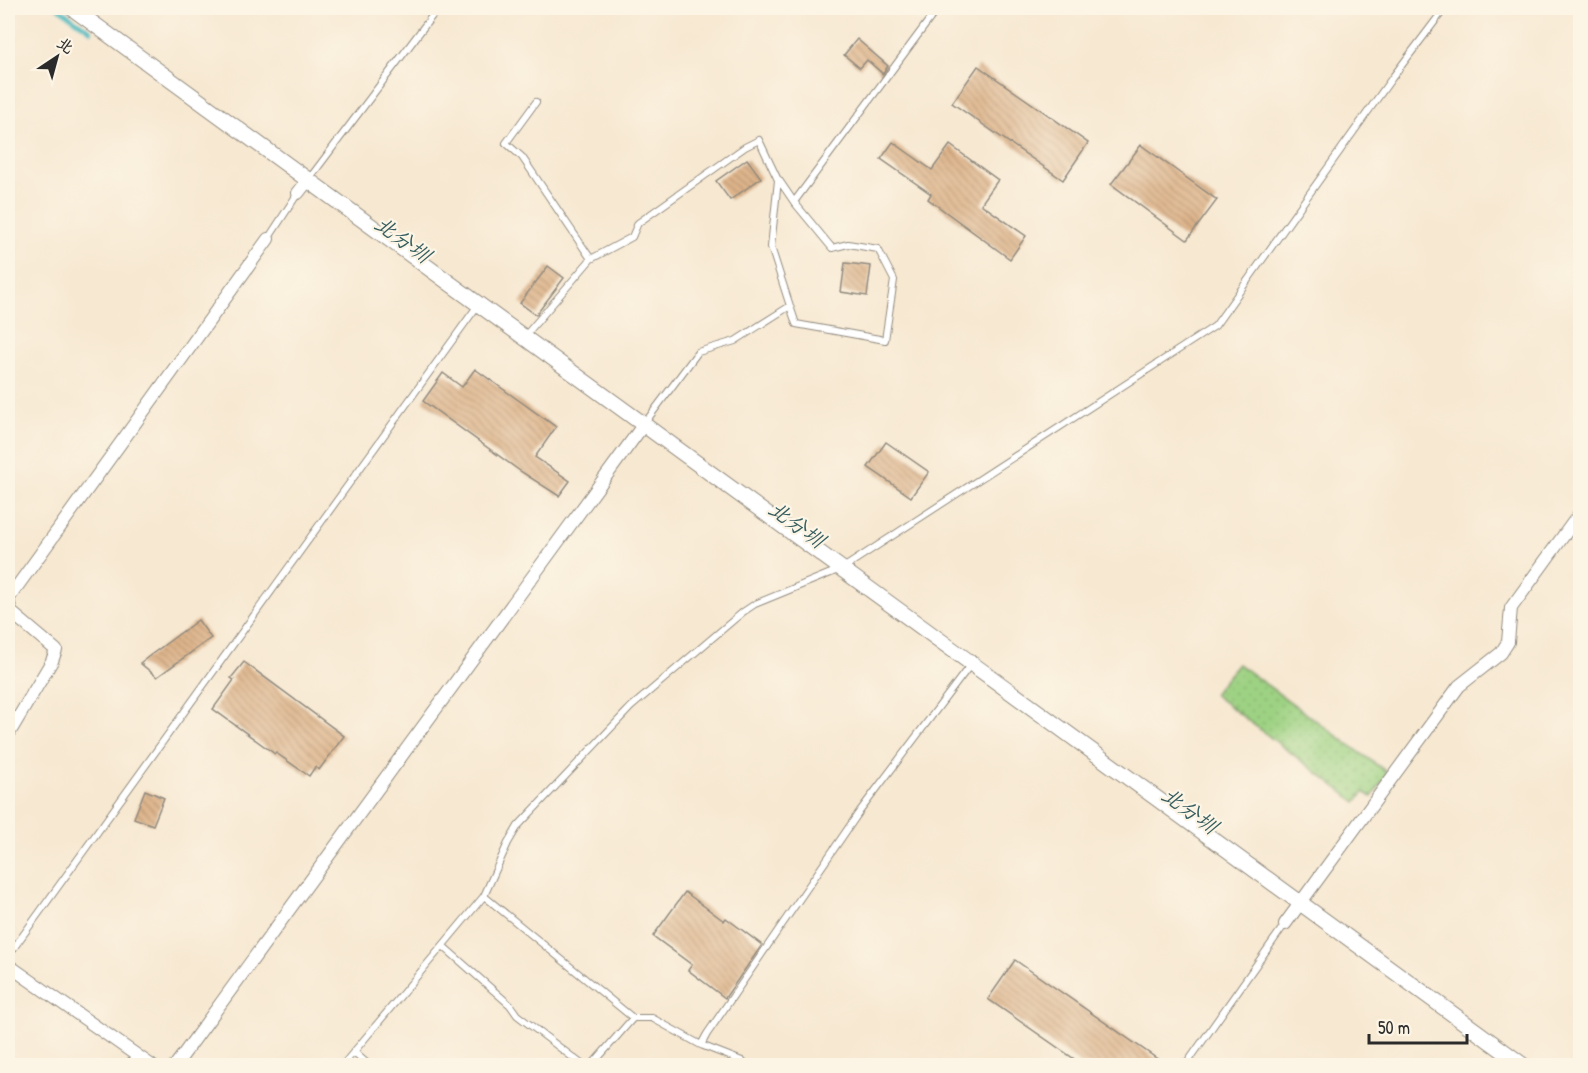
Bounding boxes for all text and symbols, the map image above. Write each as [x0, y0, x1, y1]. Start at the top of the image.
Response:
north arrow [27, 27, 87, 87]
text: 北 [53, 31, 79, 58]
water label: 北分圳 [369, 209, 439, 270]
water label: 北分圳 [763, 494, 833, 555]
water label: 北分圳 [1156, 780, 1226, 841]
scale bar [1369, 1007, 1466, 1045]
text: 50 m [1378, 1015, 1410, 1040]

